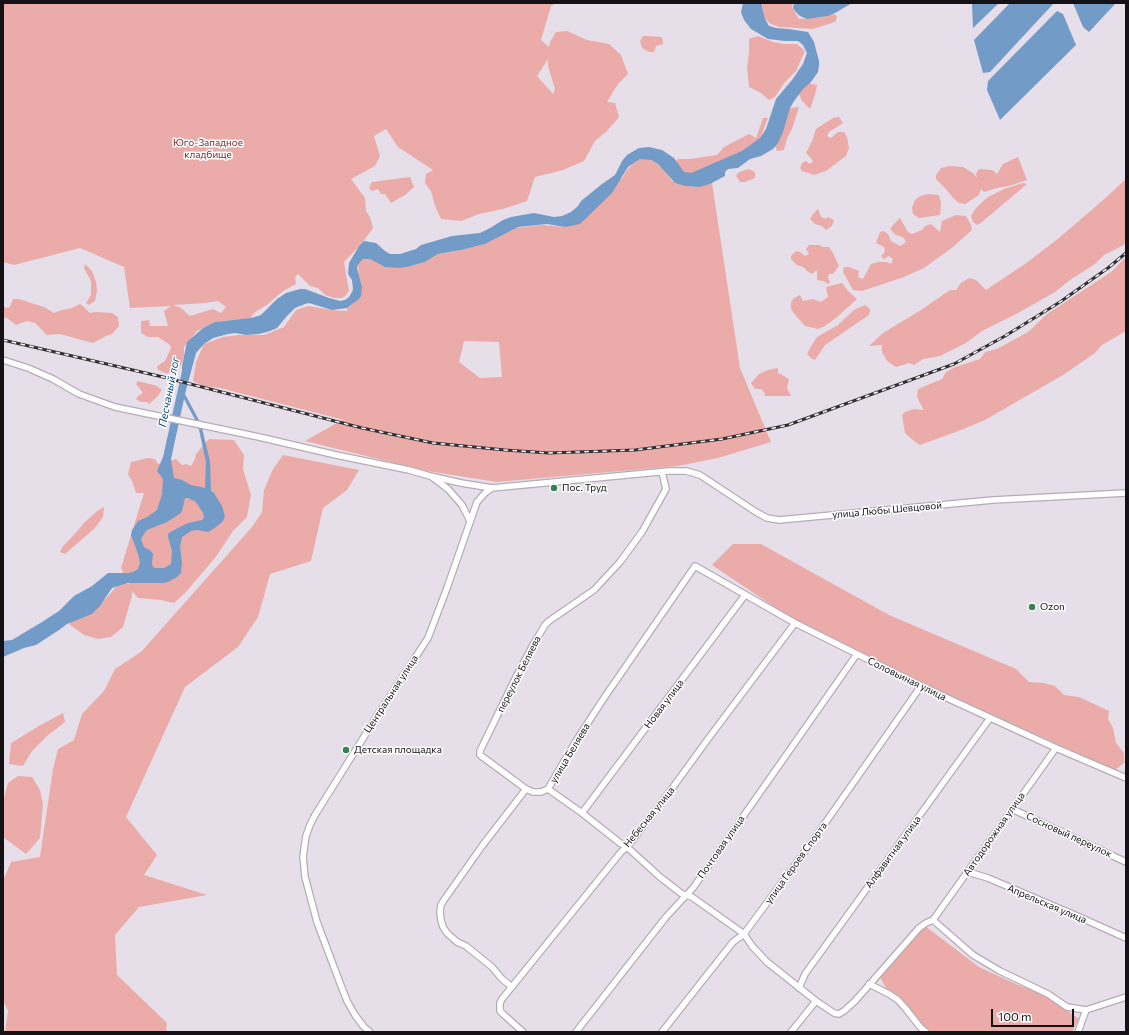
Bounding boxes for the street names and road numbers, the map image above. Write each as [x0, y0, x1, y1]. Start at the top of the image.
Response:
street label: улица Любы Шевцовой [832, 499, 942, 521]
street label: переулок Беляева [495, 634, 543, 714]
street label: Центральная улица [361, 653, 421, 735]
street label: Соловьиная улица [866, 655, 948, 703]
street label: Новая улица [642, 677, 686, 731]
street label: улица Беляева [547, 721, 593, 785]
street label: Небесная улица [621, 784, 677, 850]
street label: Автодорожная улица [961, 790, 1027, 878]
street label: Сосновый переулок [1024, 810, 1114, 860]
street label: Почтовая улица [695, 813, 747, 881]
street label: Алфавитная улица [863, 813, 923, 891]
street label: улица Героев Спорта [762, 820, 830, 906]
street label: Апрельская улица [1006, 882, 1088, 926]

